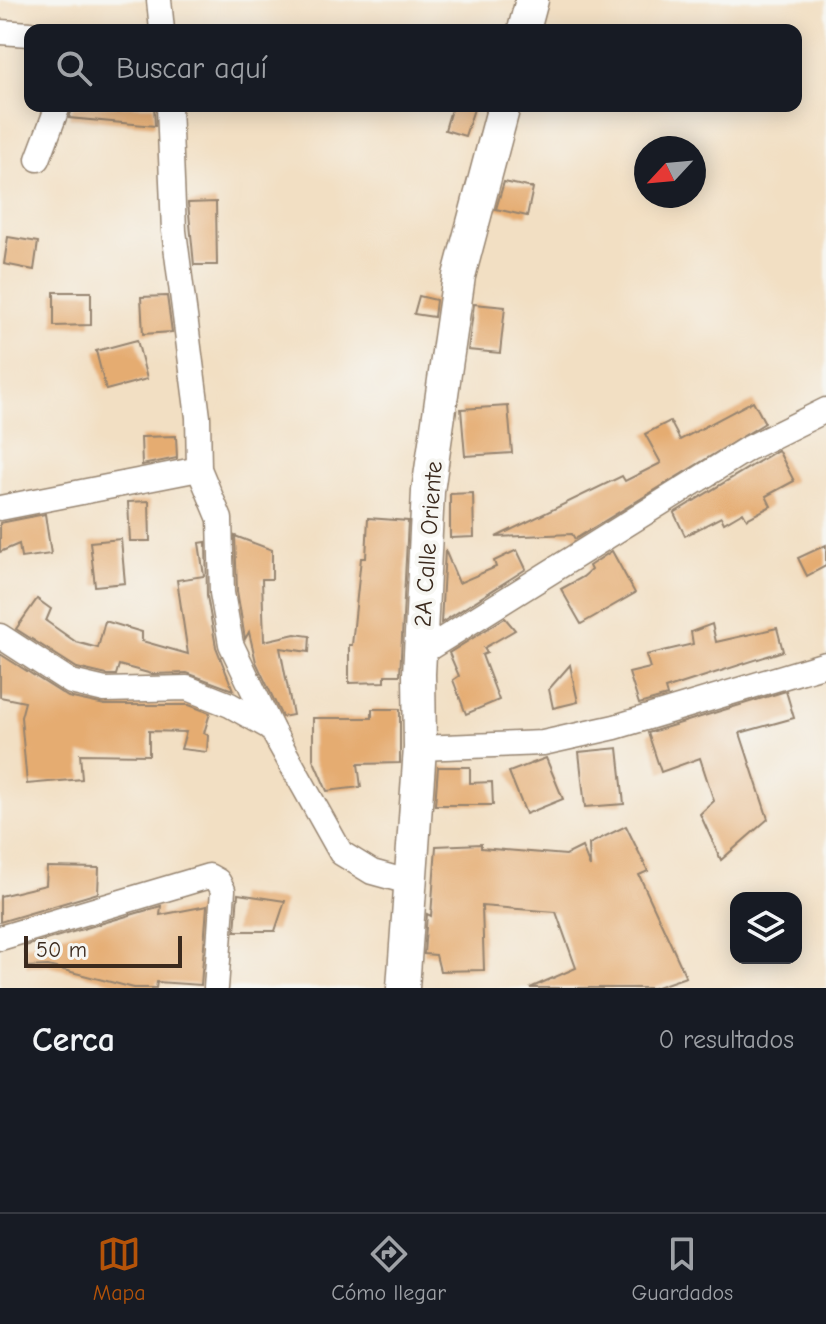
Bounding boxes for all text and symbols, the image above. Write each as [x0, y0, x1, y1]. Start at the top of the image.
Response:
search box [24, 24, 802, 112]
icon: search [52, 46, 96, 90]
text: Buscar aquí [116, 51, 267, 86]
north arrow [634, 136, 706, 208]
street label: 2A Calle Oriente [408, 460, 448, 628]
map controls [730, 892, 802, 964]
button: layers [730, 892, 802, 964]
scale bar [24, 932, 182, 968]
text: 50 m [36, 937, 87, 963]
text: Cerca [32, 1020, 115, 1060]
text: 0 resultados [659, 1025, 794, 1055]
tab: Mapa [93, 1232, 146, 1306]
tab: Cómo llegar [331, 1232, 446, 1306]
tab: Guardados [631, 1232, 733, 1306]

